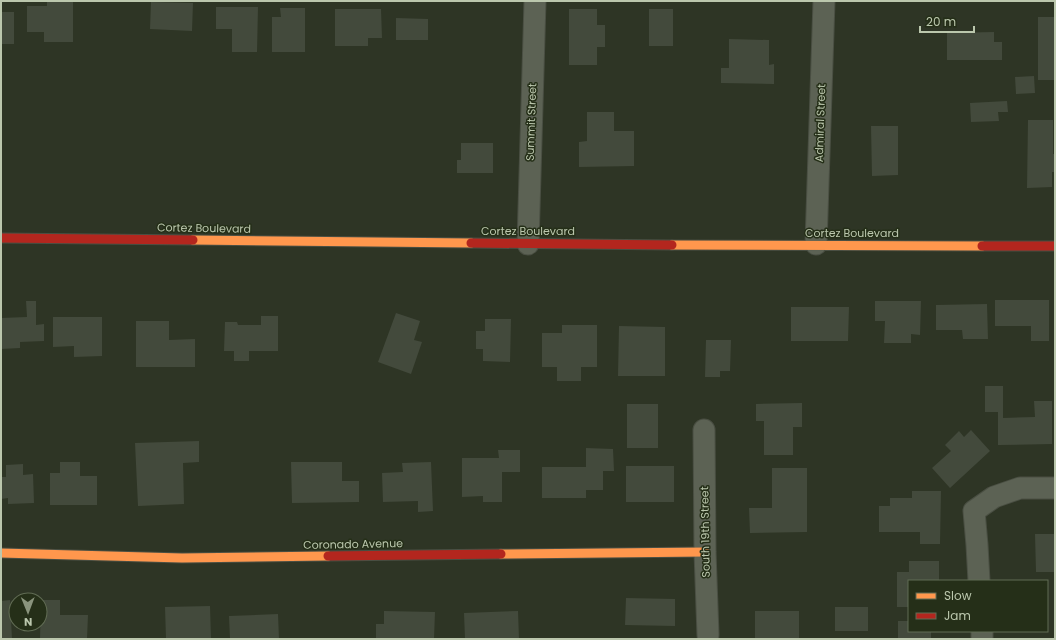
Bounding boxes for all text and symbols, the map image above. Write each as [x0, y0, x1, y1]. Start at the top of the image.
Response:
scale bar [920, 8, 974, 34]
text: 20 m [926, 13, 956, 30]
street label: Summit Street [522, 83, 540, 161]
street label: Admiral Street [811, 84, 829, 162]
street label: Cortez Boulevard [157, 219, 251, 237]
street label: Cortez Boulevard [481, 223, 575, 239]
street label: Cortez Boulevard [805, 225, 899, 241]
street label: South 19th Street [696, 486, 714, 578]
street label: Coronado Avenue [303, 535, 403, 553]
legend [908, 580, 1048, 632]
text: Slow [944, 587, 972, 604]
north arrow [8, 592, 48, 632]
text: Jam [944, 607, 971, 624]
text: N [24, 614, 32, 630]

